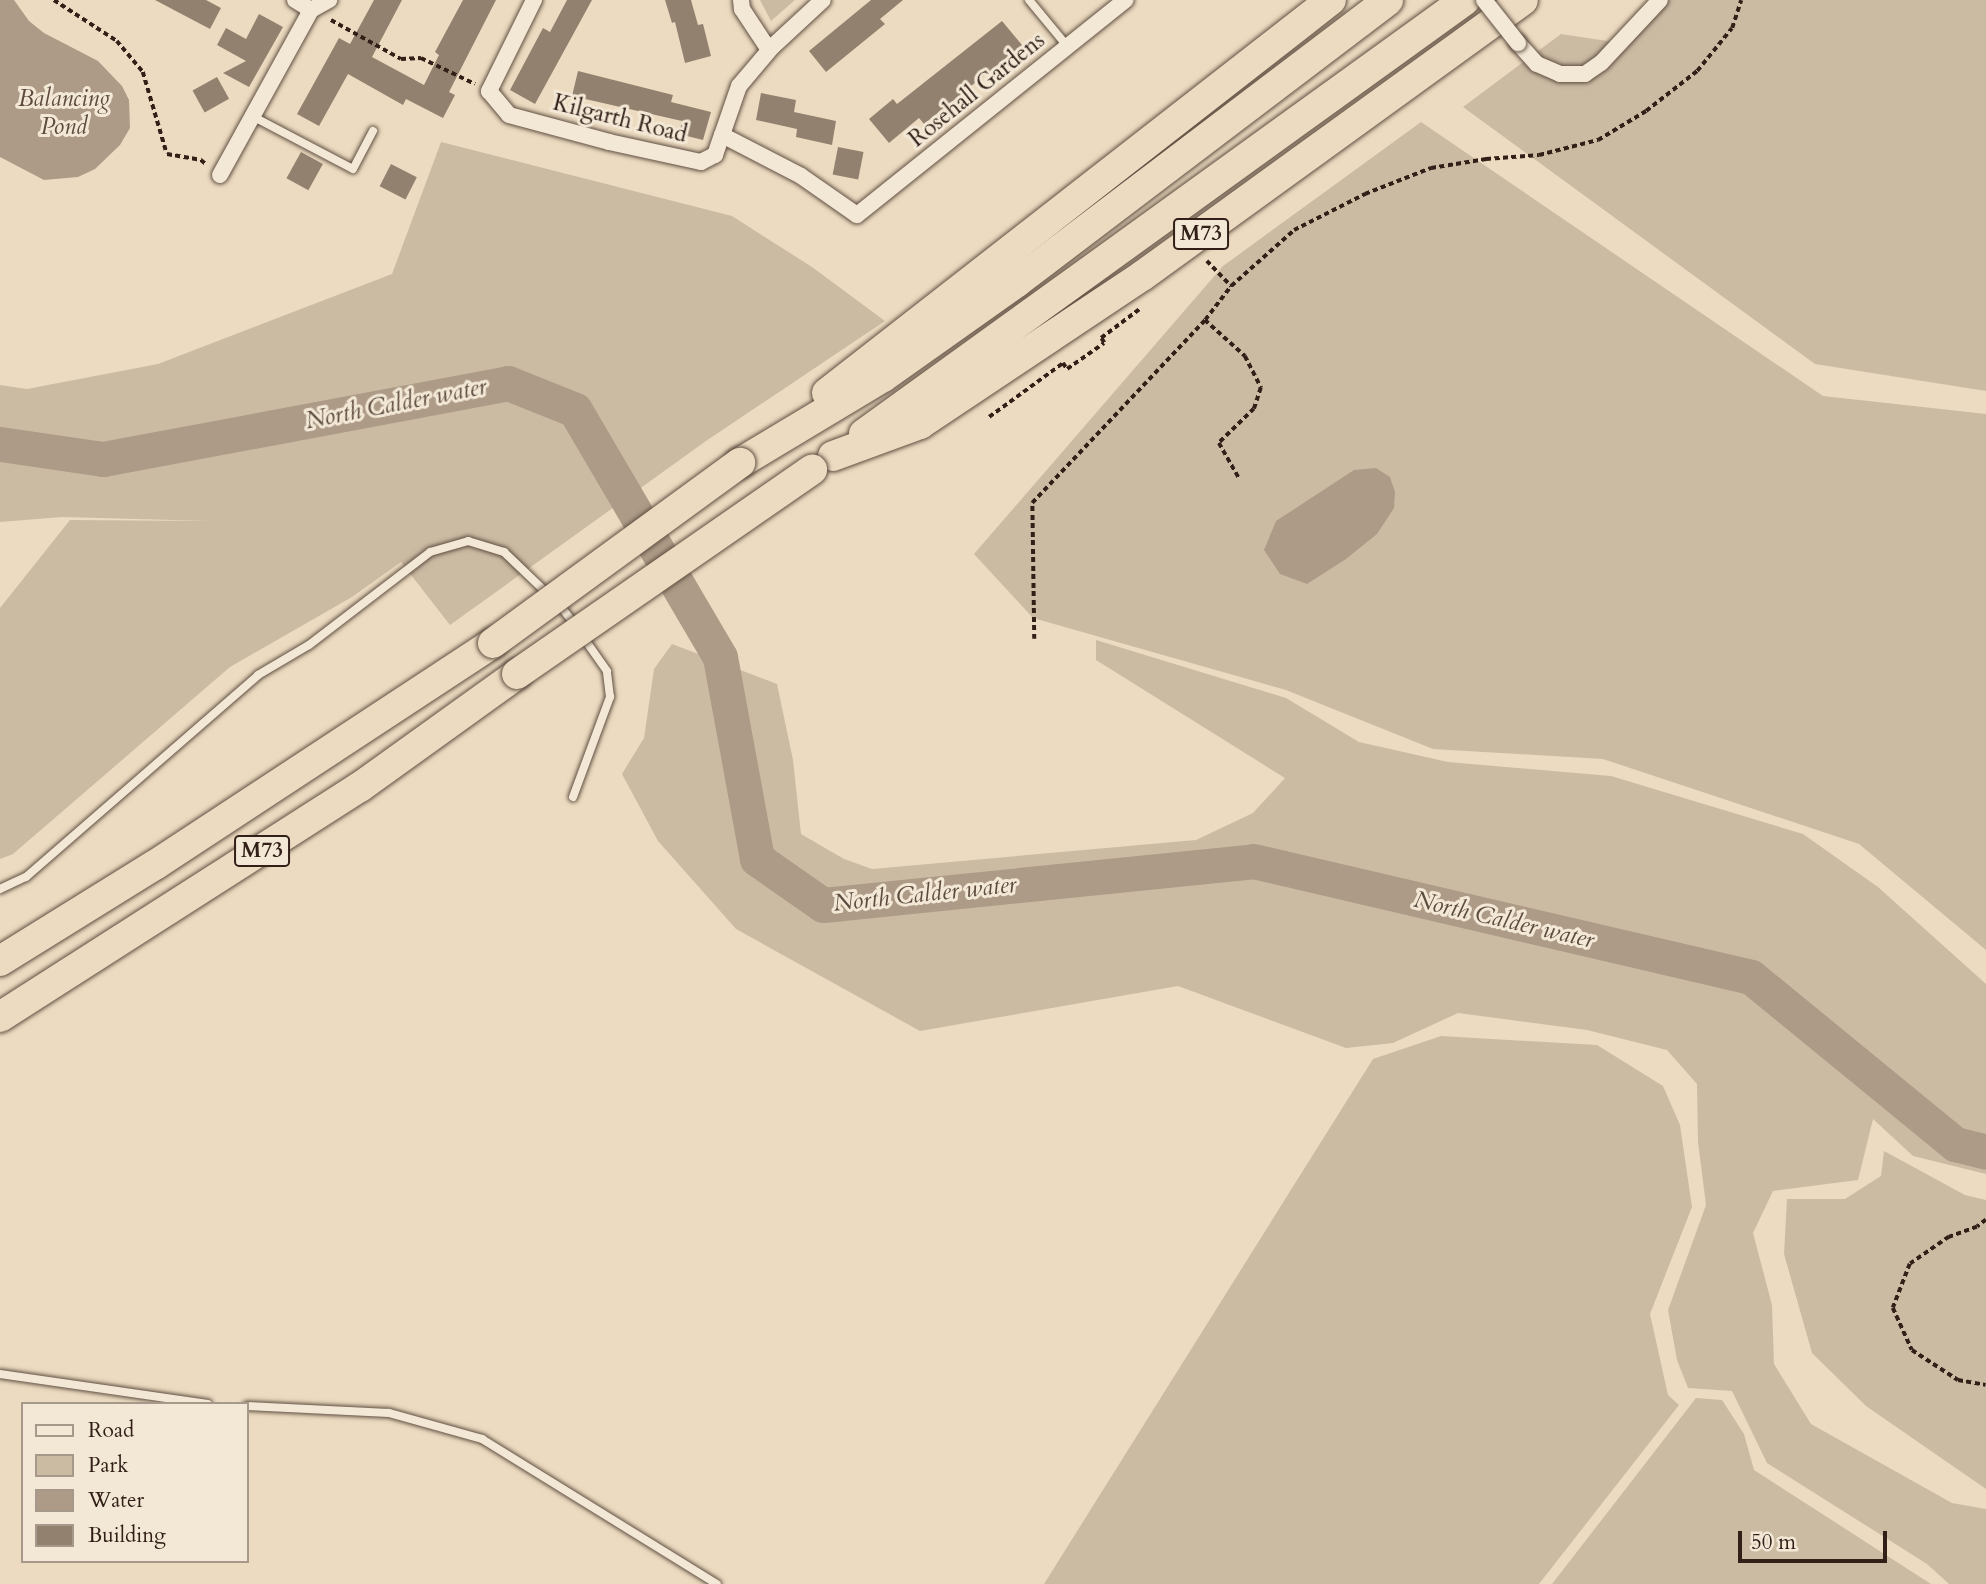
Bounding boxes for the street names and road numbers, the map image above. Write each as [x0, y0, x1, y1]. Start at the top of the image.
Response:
street label: Rosehall Gardens [903, 27, 1051, 153]
street label: Kilgarth Road [550, 89, 690, 149]
road number: M73 [1173, 216, 1229, 252]
road number: M73 [234, 834, 290, 868]

